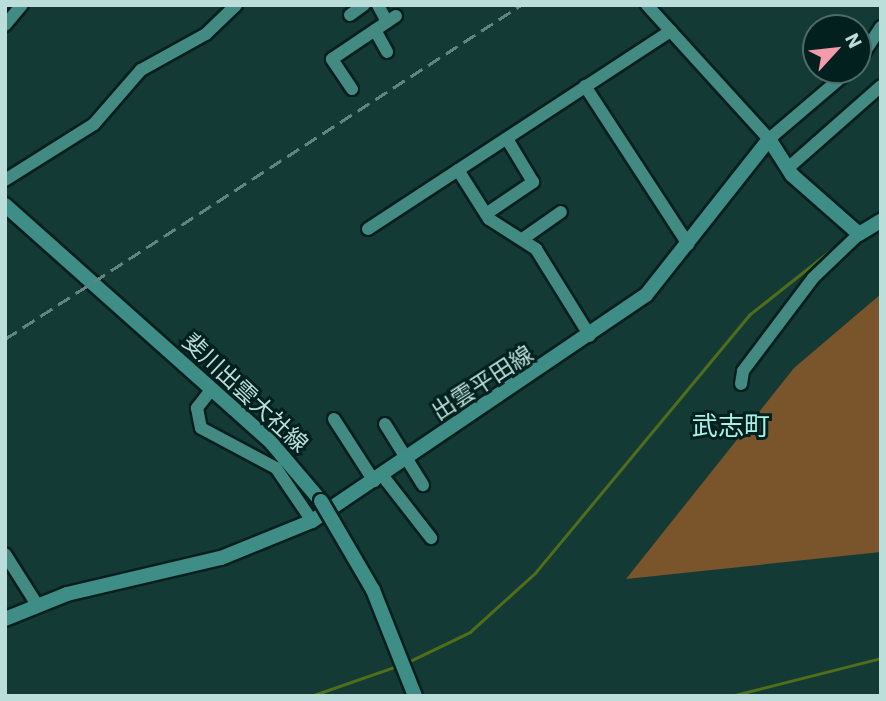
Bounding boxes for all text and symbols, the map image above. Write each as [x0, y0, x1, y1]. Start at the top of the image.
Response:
north arrow [802, 14, 872, 84]
text: N [840, 29, 868, 52]
street label: 斐川出雲大社線 [178, 327, 314, 457]
street label: 出雲平田線 [426, 339, 538, 425]
district label: 武志町 [692, 410, 770, 442]

